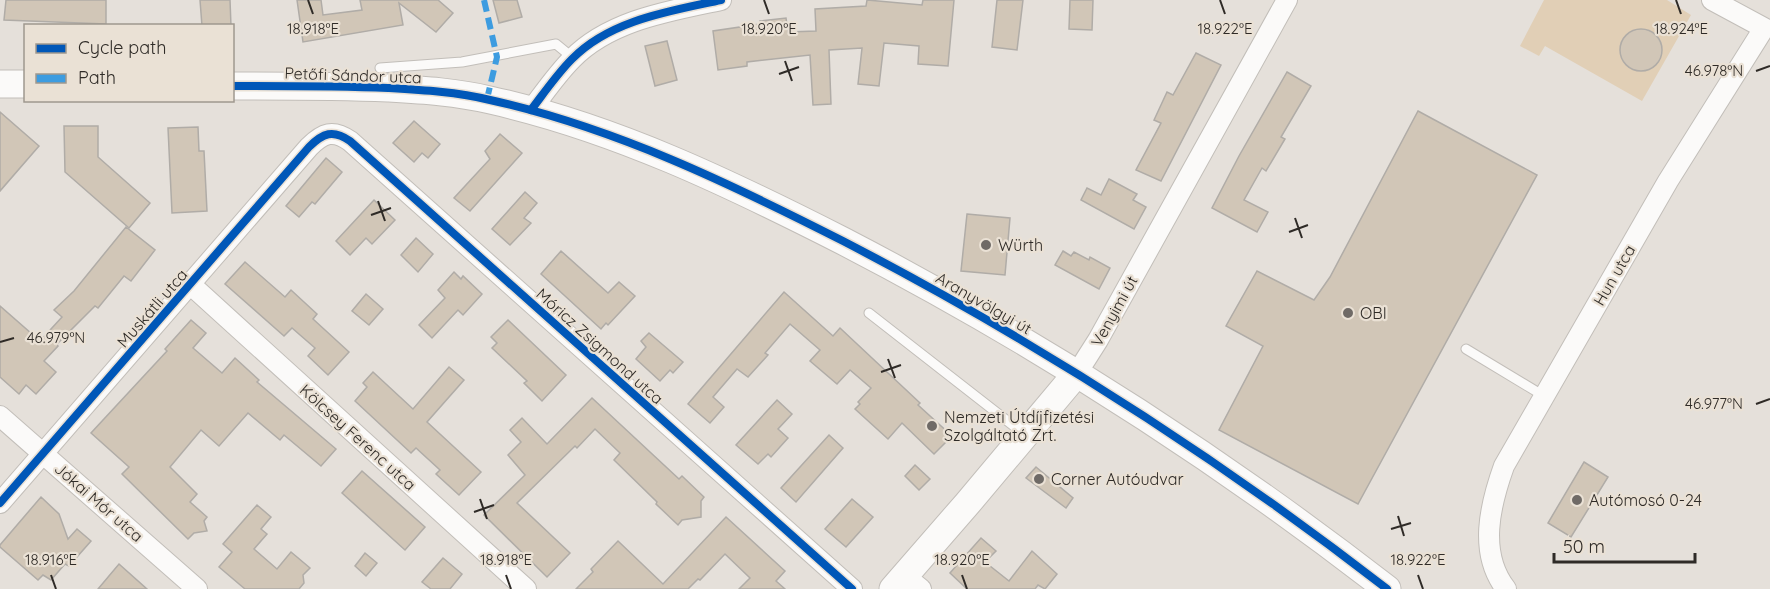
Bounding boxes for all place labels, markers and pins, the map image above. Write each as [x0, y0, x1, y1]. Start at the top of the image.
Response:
place label: Würth [998, 235, 1043, 255]
marker: Würth [979, 238, 993, 252]
place label: OBI [1360, 303, 1387, 323]
marker: OBI [1341, 306, 1355, 320]
place label: Nemzeti Útdíjfizetési Szolgáltató Zrt. [944, 407, 1094, 445]
marker: Nemzeti Útdíjfizetési Szolgáltató Zrt. [925, 419, 939, 433]
place label: Corner Autóudvar [1051, 469, 1184, 489]
marker: Corner Autóudvar [1032, 472, 1046, 486]
place label: Autómosó 0-24 [1589, 490, 1702, 510]
marker: Autómosó 0-24 [1570, 493, 1584, 507]

